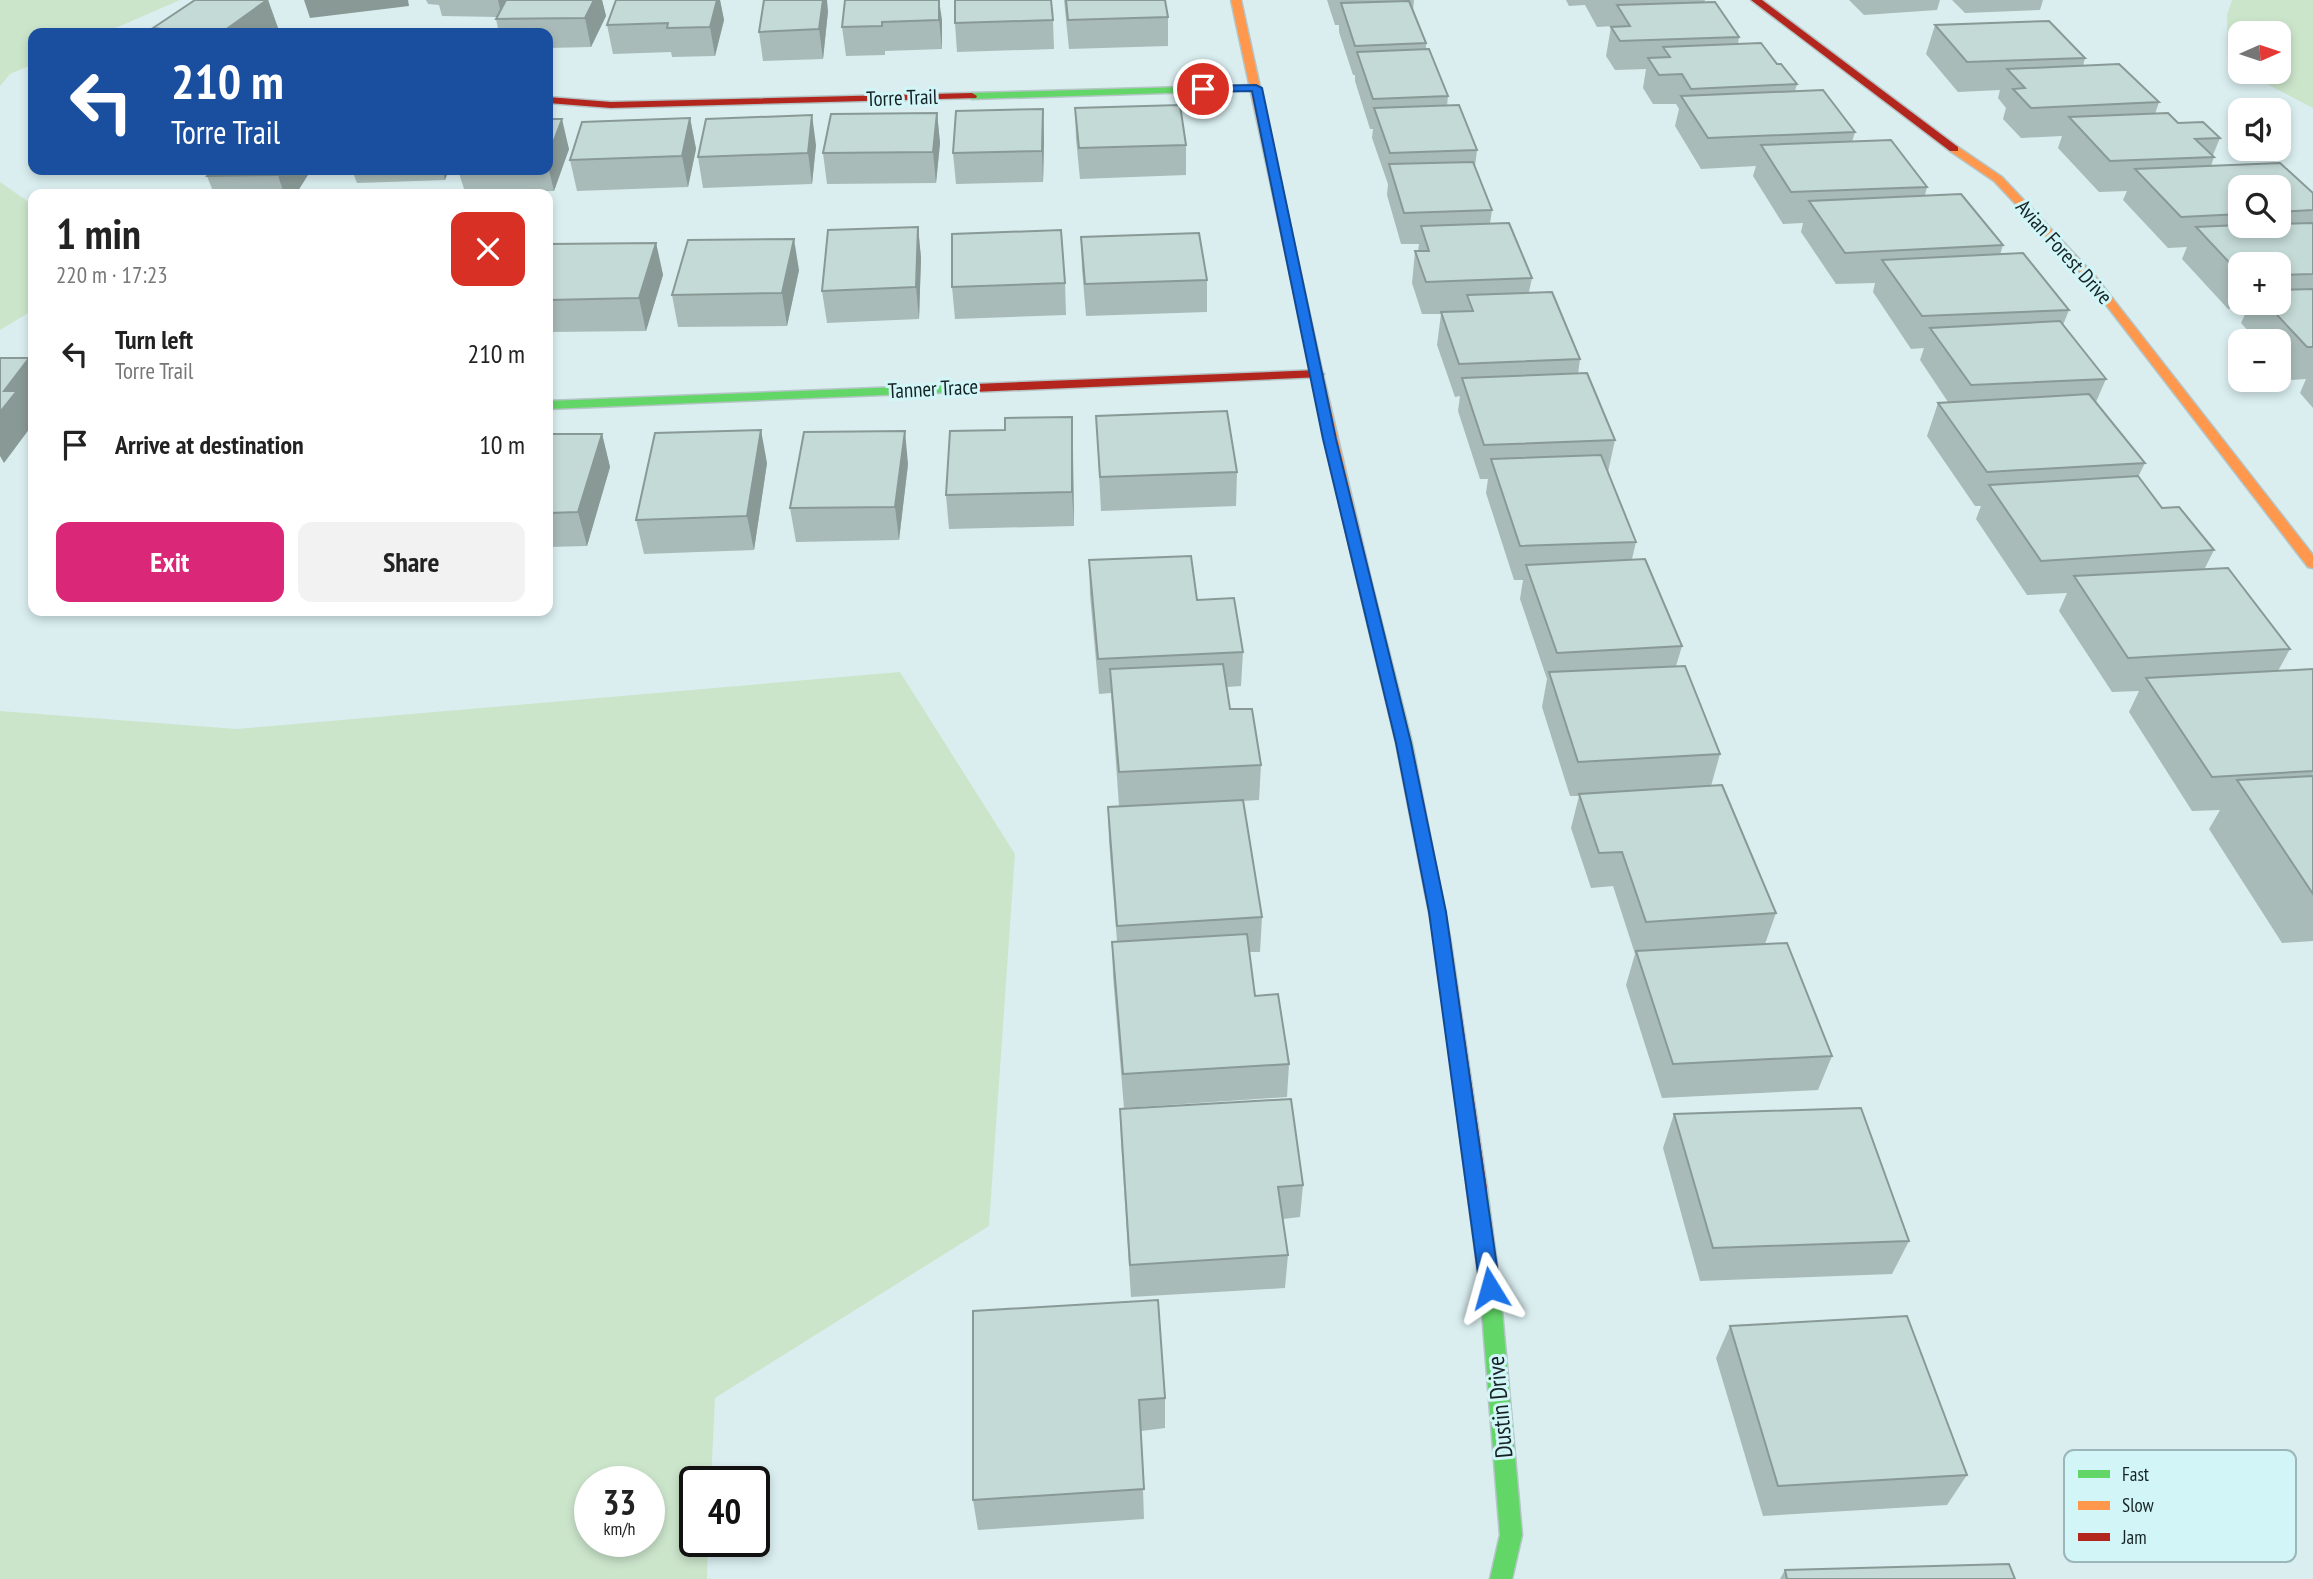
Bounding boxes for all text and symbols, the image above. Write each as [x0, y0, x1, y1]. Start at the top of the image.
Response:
north arrow [2228, 21, 2291, 84]
map controls [2228, 21, 2291, 392]
text: 210 m [171, 49, 284, 113]
icon: left [56, 56, 147, 147]
pin [1173, 59, 1233, 119]
icon: arrive [1184, 70, 1222, 108]
street label: Torre Trail [866, 83, 938, 112]
button: sound [2228, 98, 2291, 161]
text: Torre Trail [171, 111, 280, 153]
button: search [2228, 175, 2291, 238]
street label: Avian Forest Drive [2010, 194, 2118, 310]
text: 1 min [56, 206, 141, 261]
button: close [451, 212, 525, 286]
button: + [2228, 252, 2291, 315]
text: 220 m · 17:23 [56, 260, 168, 289]
text: Turn left [115, 323, 193, 356]
button: − [2228, 329, 2291, 392]
icon: left [56, 335, 94, 373]
text: 210 m [467, 337, 525, 370]
text: Torre Trail [115, 356, 193, 385]
street label: Tanner Trace [887, 373, 979, 404]
icon: arrive [56, 426, 94, 464]
text: Arrive at destination [115, 428, 304, 461]
text: 10 m [479, 428, 525, 461]
button: Exit [56, 522, 284, 602]
button: Share [298, 522, 525, 602]
position arrow [1453, 1251, 1527, 1325]
street label: Dustin Drive [1480, 1355, 1519, 1459]
legend [2064, 1450, 2296, 1562]
text: Fast [2122, 1462, 2150, 1486]
speed limit sign: 40 [679, 1466, 770, 1557]
text: 33 [603, 1479, 636, 1525]
text: Slow [2122, 1493, 2155, 1517]
text: km/h [604, 1517, 635, 1540]
text: Jam [2121, 1525, 2147, 1549]

